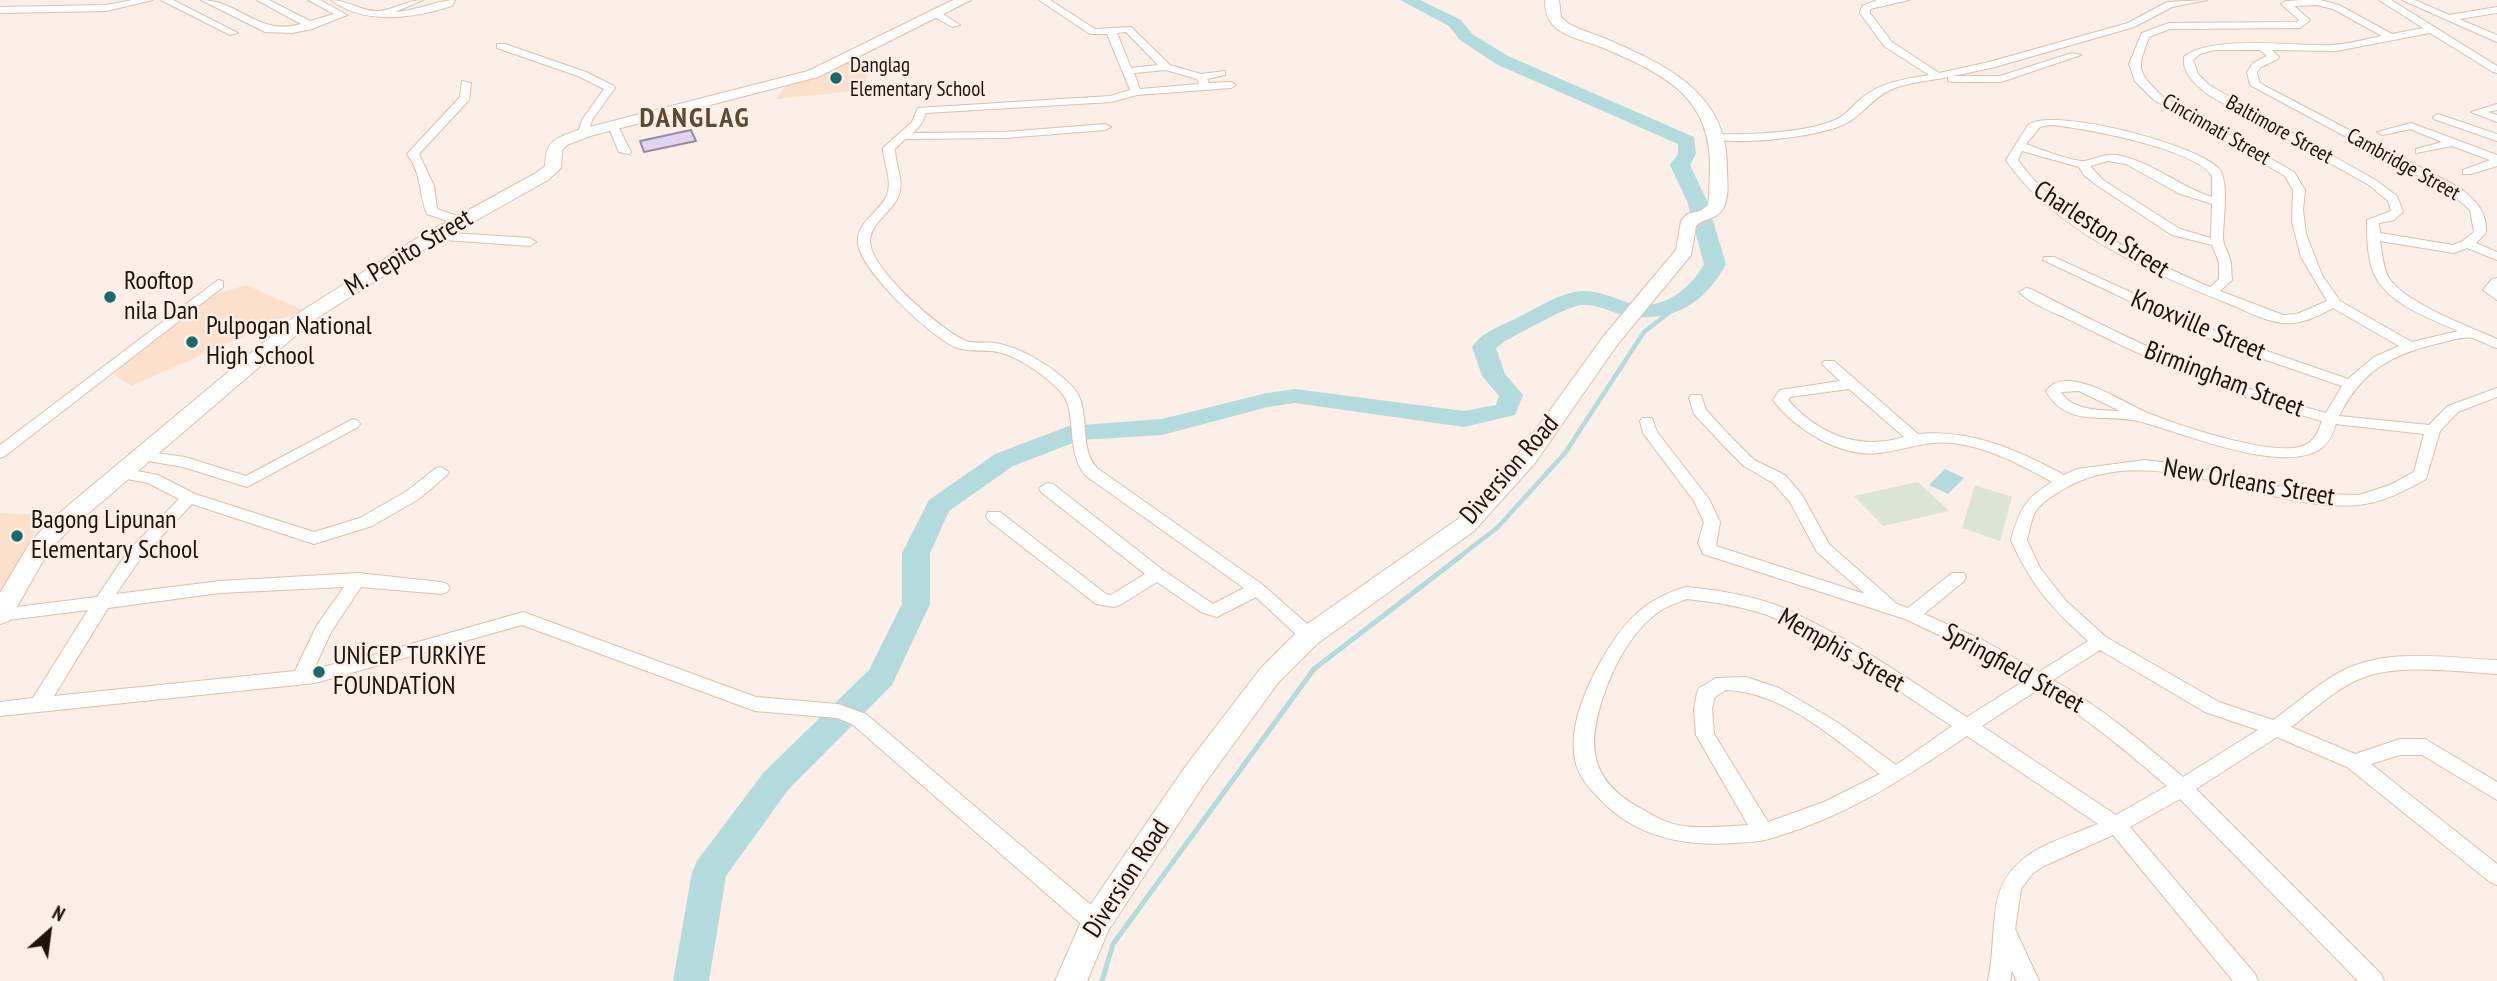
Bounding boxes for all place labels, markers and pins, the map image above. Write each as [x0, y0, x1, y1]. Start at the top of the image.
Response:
place label: Danglag Elementary School [850, 53, 985, 103]
marker: Danglag Elementary School [828, 70, 844, 86]
place label: Rooftop nila Dan [124, 266, 198, 328]
marker: Rooftop nila Dan [102, 289, 118, 305]
place label: Pulpogan National High School [206, 311, 372, 372]
marker: Pulpogan National High School [184, 334, 200, 350]
place label: Bagong Lipunan Elementary School [31, 505, 198, 566]
marker: Bagong Lipunan Elementary School [9, 528, 25, 544]
place label: UNİCEP TURKİYE FOUNDATİON [333, 641, 486, 702]
marker: UNİCEP TURKİYE FOUNDATİON [311, 664, 327, 680]

